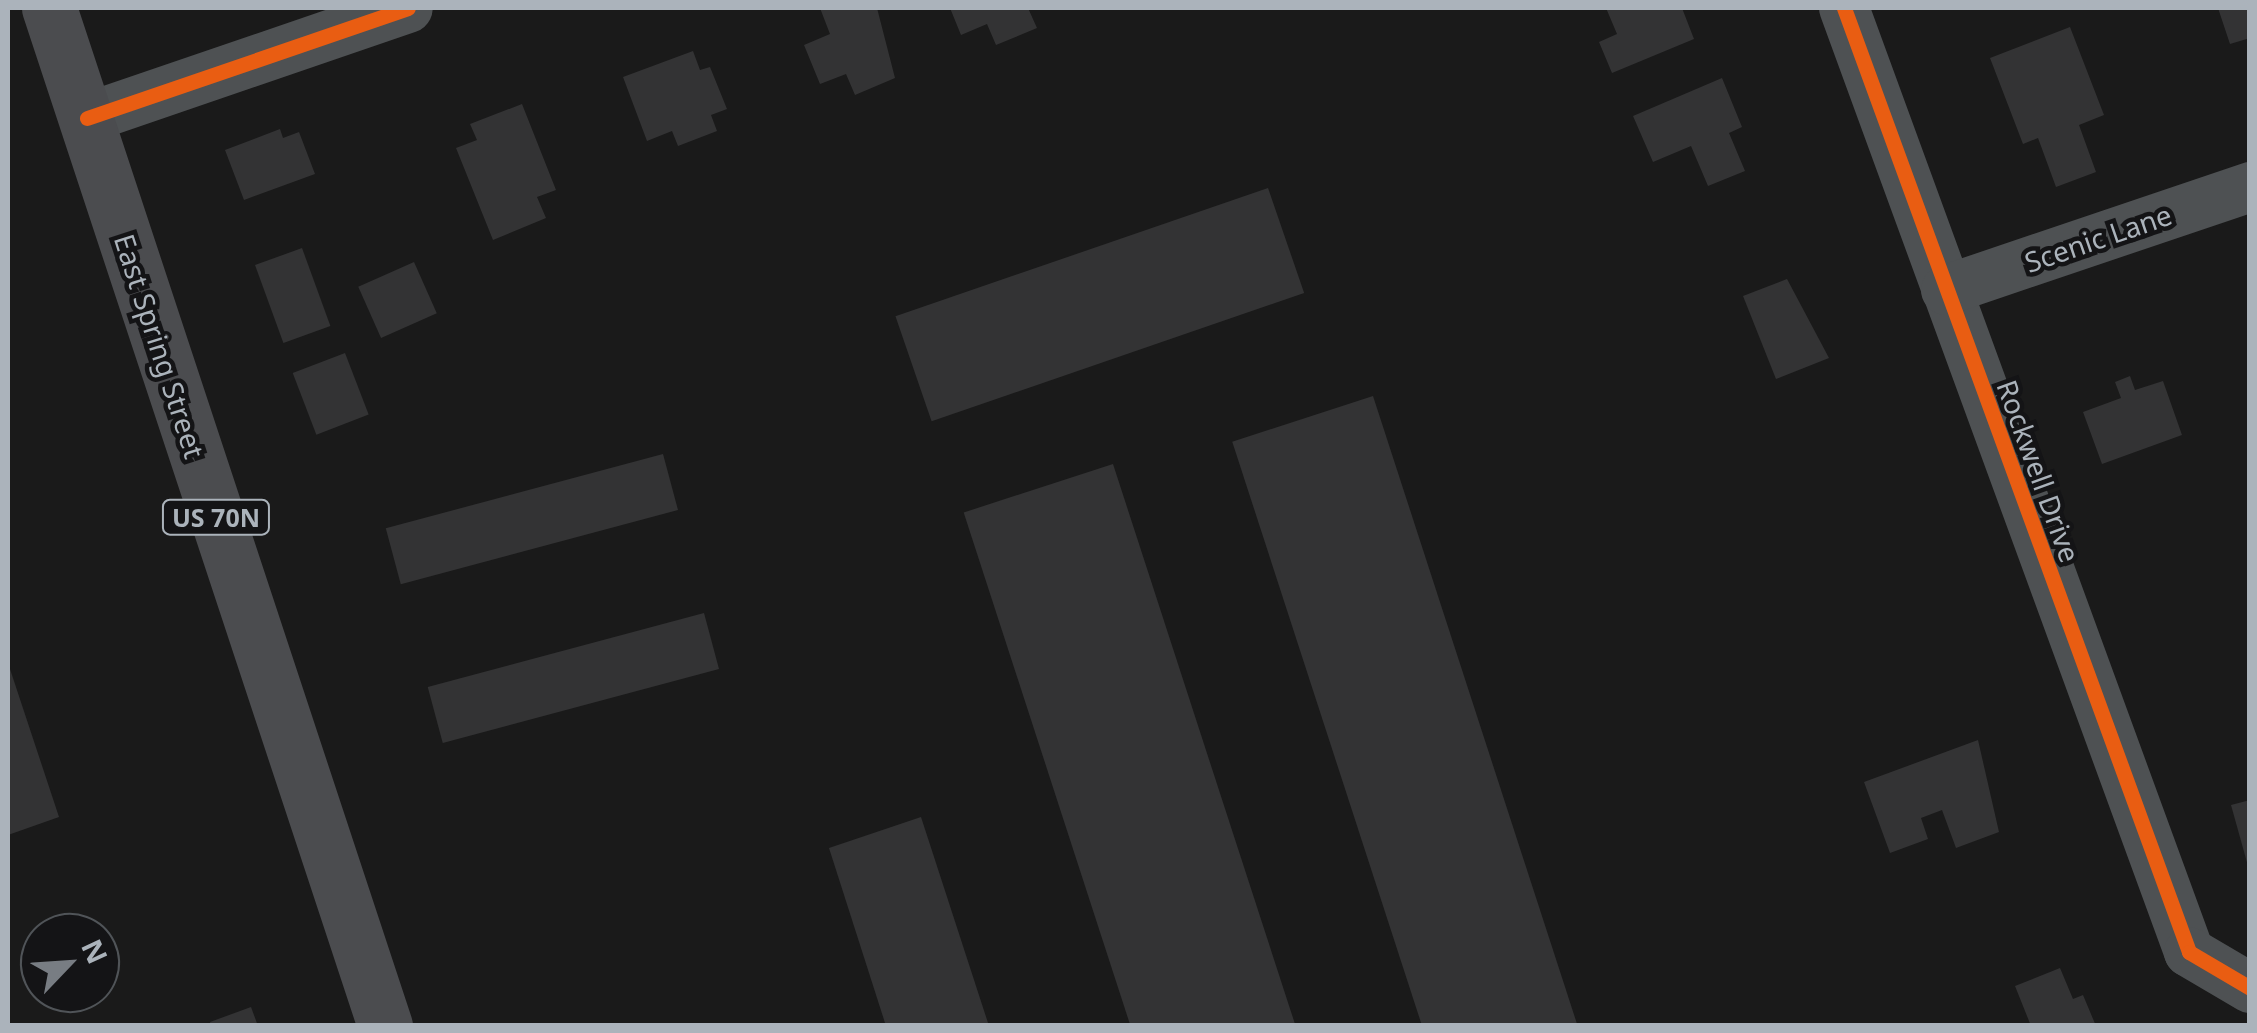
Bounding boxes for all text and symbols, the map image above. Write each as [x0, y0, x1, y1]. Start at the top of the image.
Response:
street label: Scenic Lane [2020, 197, 2176, 279]
street label: East Spring Street [108, 230, 212, 462]
street label: Rockwell Drive [1990, 375, 2088, 567]
road number: US 70N [161, 497, 271, 537]
north arrow [20, 913, 120, 1013]
text: N [73, 933, 117, 970]

